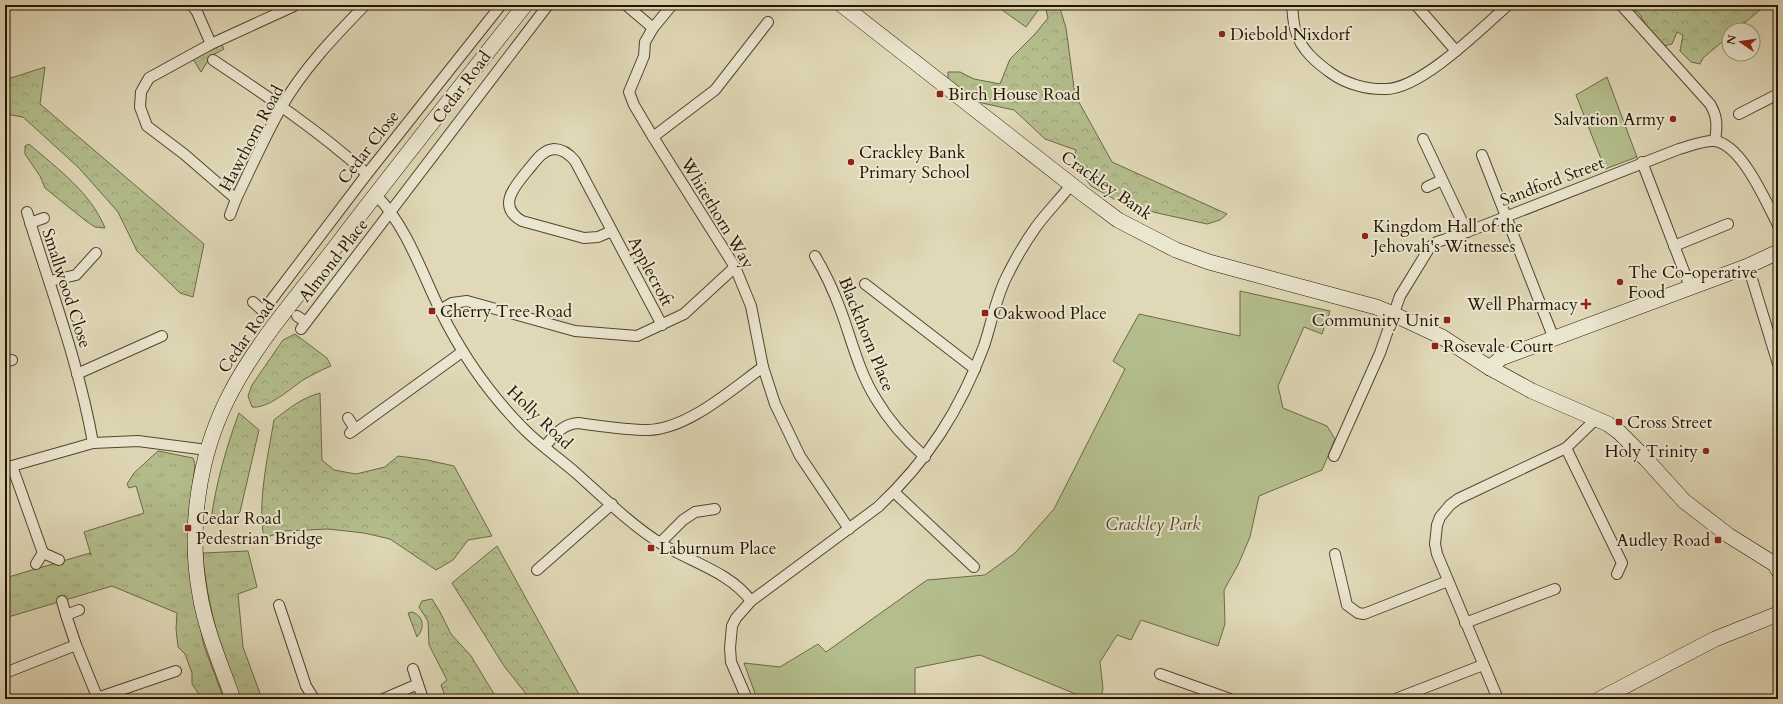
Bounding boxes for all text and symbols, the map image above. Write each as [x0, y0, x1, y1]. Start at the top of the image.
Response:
north arrow [1721, 22, 1761, 62]
place label: Diebold Nixdorf [1230, 23, 1353, 46]
marker: Diebold Nixdorf [1217, 29, 1227, 39]
text: N [1723, 33, 1740, 46]
street label: Cedar Road [427, 46, 496, 128]
street label: Hawthorn Road [214, 81, 289, 195]
place label: Birch House Road [948, 83, 1080, 106]
marker: Birch House Road [935, 89, 945, 99]
street label: Cedar Close [332, 106, 404, 189]
place label: Salvation Army [1554, 108, 1665, 131]
marker: Salvation Army [1668, 114, 1678, 124]
place label: Crackley Bank Primary School [859, 141, 970, 184]
street label: Crackley Bank [1056, 145, 1158, 226]
street label: Sandford Street [1497, 151, 1608, 212]
street label: Whitethorn Way [675, 153, 760, 273]
marker: Crackley Bank Primary School [846, 157, 856, 167]
street label: Almond Place [293, 214, 373, 307]
place label: Kingdom Hall of the Jehovah's Witnesses [1370, 215, 1523, 258]
street label: Smallwood Close [36, 225, 97, 351]
marker: Kingdom Hall of the Jehovah's Witnesses [1360, 231, 1370, 241]
street label: Applecroft [623, 232, 679, 311]
place label: The Co-operative Food [1628, 261, 1758, 304]
street label: Blackthorn Place [833, 274, 900, 395]
marker: The Co-operative Food [1615, 277, 1625, 287]
place label: Well Pharmacy [1466, 293, 1578, 316]
street label: Cedar Road [213, 295, 280, 378]
marker: Well Pharmacy [1581, 299, 1591, 309]
place label: Cherry Tree Road [440, 300, 572, 323]
place label: Oakwood Place [993, 302, 1107, 325]
marker: Cherry Tree Road [427, 306, 437, 316]
marker: Oakwood Place [980, 308, 990, 318]
place label: Community Unit [1312, 309, 1440, 332]
marker: Community Unit [1442, 315, 1452, 325]
place label: Rosevale Court [1443, 335, 1554, 358]
marker: Rosevale Court [1430, 341, 1440, 351]
street label: Holly Road [502, 380, 577, 454]
place label: Cross Street [1627, 411, 1713, 434]
marker: Cross Street [1614, 417, 1624, 427]
place label: Holy Trinity [1604, 440, 1698, 463]
marker: Holy Trinity [1701, 446, 1711, 456]
place label: Cedar Road Pedestrian Bridge [196, 507, 323, 550]
park label: Crackley Park [1105, 513, 1201, 536]
marker: Cedar Road Pedestrian Bridge [183, 523, 193, 533]
place label: Audley Road [1617, 529, 1710, 552]
marker: Audley Road [1713, 535, 1723, 545]
place label: Laburnum Place [659, 537, 776, 560]
marker: Laburnum Place [646, 543, 656, 553]

